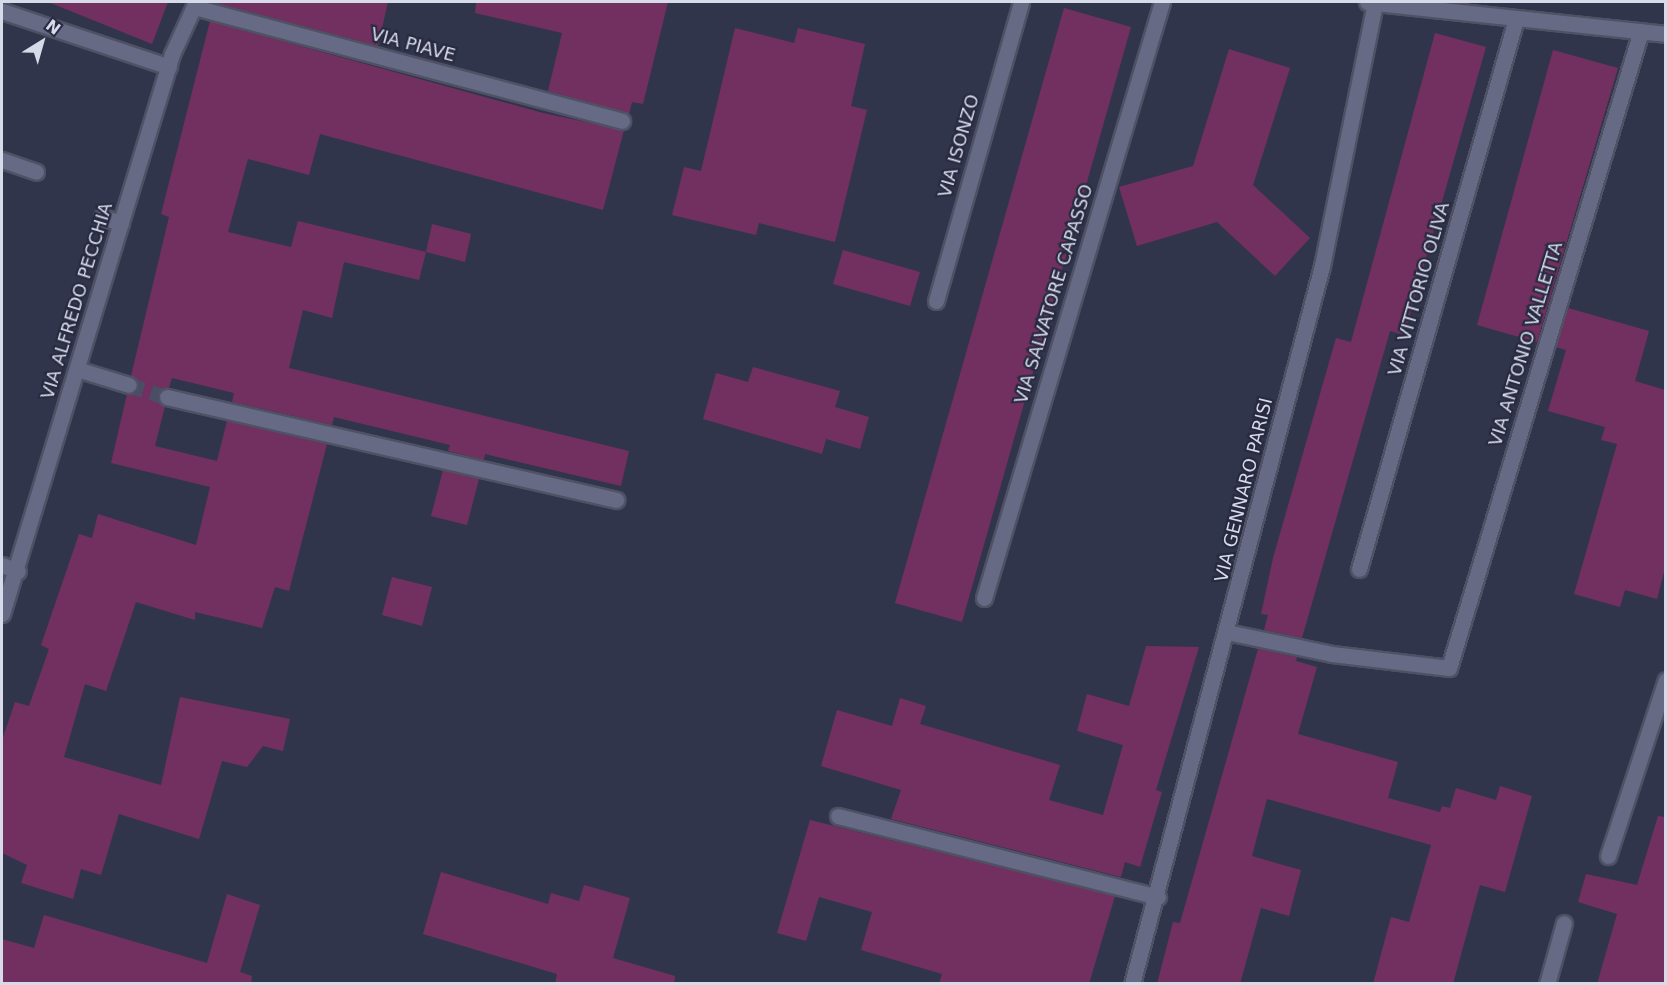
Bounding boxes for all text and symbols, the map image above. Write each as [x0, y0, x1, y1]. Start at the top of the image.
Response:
north arrow [12, 12, 72, 72]
text: N [42, 16, 64, 39]
street label: VIA PIAVE [368, 23, 458, 67]
street label: VIA ISONZO [934, 92, 984, 200]
street label: VIA SALVATORE CAPASSO [1010, 182, 1098, 406]
street label: VIA ALFREDO PECCHIA [37, 200, 117, 402]
street label: VIA VITTORIO OLIVA [1384, 200, 1454, 378]
street label: VIA ANTONIO VALLETTA [1485, 239, 1567, 449]
street label: VIA GENNARO PARISI [1211, 396, 1277, 584]

